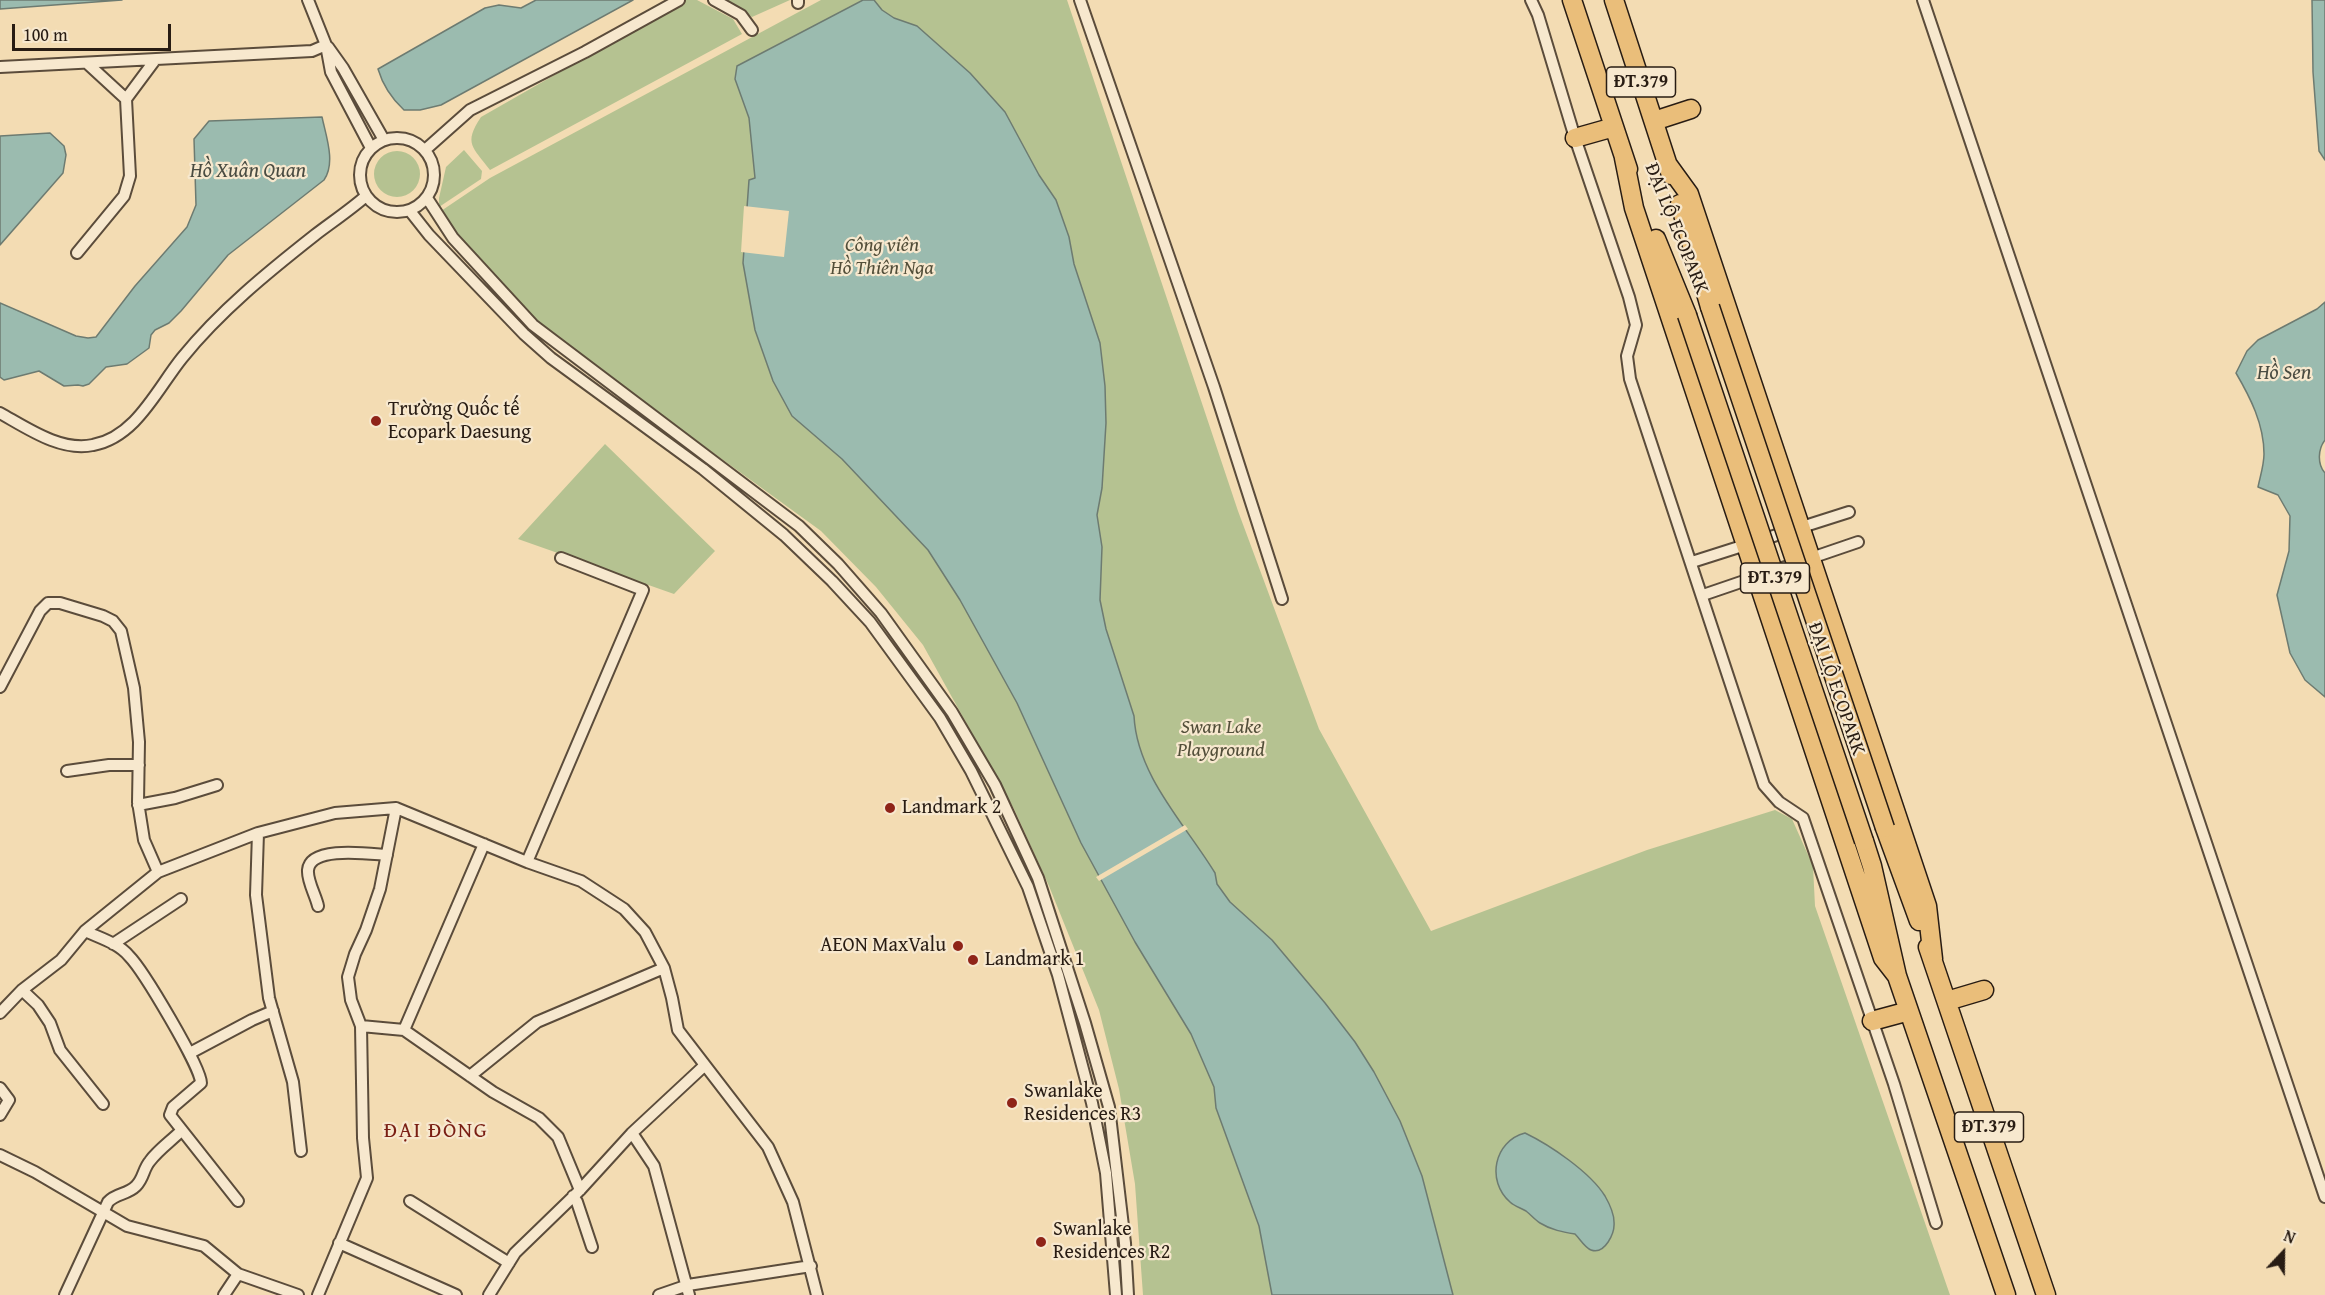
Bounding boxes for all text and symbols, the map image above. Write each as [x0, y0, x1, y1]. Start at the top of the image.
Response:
scale bar [15, 12, 174, 50]
text: 100 m [23, 21, 68, 48]
road number: ĐT.379 [1606, 67, 1676, 97]
water label: Hồ Xuân Quan [190, 159, 306, 185]
street label: ĐẠI LỘ ECOPARK [1639, 160, 1713, 298]
park label: Công viên Hồ Thiên Nga [830, 234, 934, 281]
water label: Hồ Sen [2257, 361, 2311, 387]
place label: Trường Quốc tế Ecopark Daesung [388, 398, 531, 445]
marker: Trường Quốc tế Ecopark Daesung [369, 414, 383, 428]
road number: ĐT.379 [1740, 563, 1810, 593]
street label: ĐẠI LỘ ECOPARK [1802, 619, 1870, 759]
park label: Swan Lake Playground [1177, 716, 1265, 763]
place label: Landmark 2 [902, 796, 1001, 820]
marker: Landmark 2 [883, 801, 897, 815]
place label: AEON MaxValu [820, 934, 946, 958]
marker: AEON MaxValu [951, 939, 965, 953]
place label: Landmark 1 [985, 948, 1084, 972]
marker: Landmark 1 [966, 953, 980, 967]
place label: Swanlake Residences R3 [1024, 1080, 1141, 1127]
marker: Swanlake Residences R3 [1005, 1096, 1019, 1110]
road number: ĐT.379 [1954, 1112, 2024, 1142]
district label: ĐẠI ĐÒNG [384, 1118, 488, 1144]
place label: Swanlake Residences R2 [1053, 1218, 1170, 1265]
north arrow [2253, 1223, 2313, 1283]
text: N [2280, 1223, 2299, 1249]
marker: Swanlake Residences R2 [1034, 1235, 1048, 1249]

